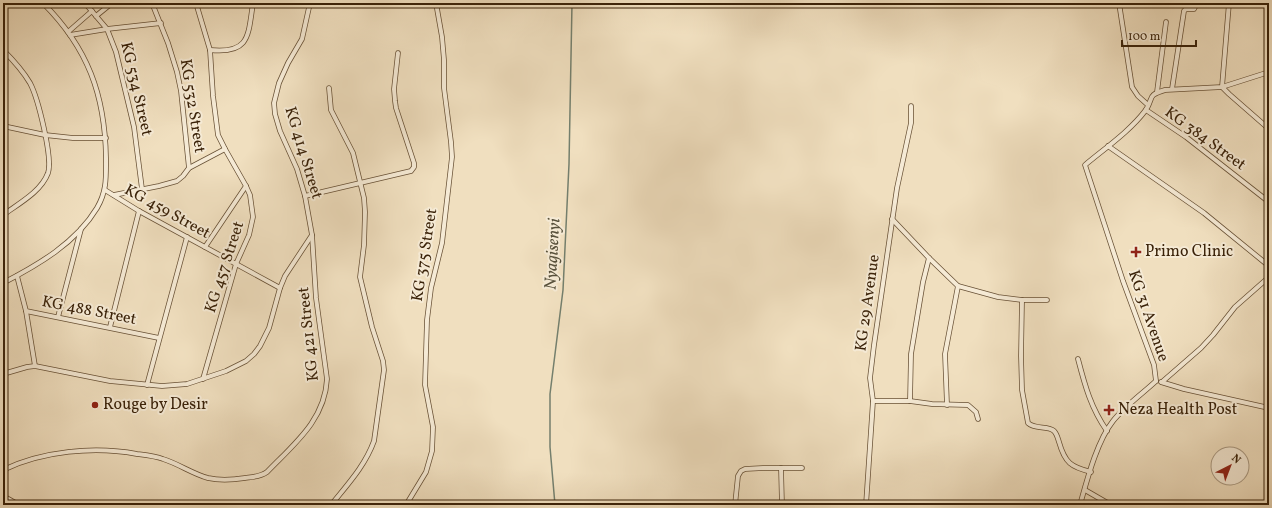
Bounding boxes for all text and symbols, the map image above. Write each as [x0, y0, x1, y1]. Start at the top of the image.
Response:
scale bar [1122, 22, 1196, 48]
text: 100 m [1128, 29, 1161, 45]
street label: KG 534 Street [115, 40, 158, 139]
street label: KG 532 Street [174, 57, 210, 155]
street label: KG 384 Street [1160, 102, 1251, 176]
street label: KG 414 Street [278, 104, 328, 202]
street label: KG 459 Street [120, 179, 214, 245]
street label: KG 375 Street [407, 206, 443, 303]
water label: Nyagisenyi [540, 217, 566, 290]
street label: KG 457 Street [200, 218, 250, 316]
place label: Primo Clinic [1145, 241, 1233, 263]
marker: Primo Clinic [1130, 246, 1142, 258]
street label: KG 29 Avenue [850, 253, 886, 353]
street label: KG 31 Avenue [1122, 267, 1174, 365]
street label: KG 421 Street [293, 285, 325, 382]
street label: KG 488 Street [40, 291, 139, 331]
place label: Rouge by Desir [103, 394, 208, 416]
place label: Neza Health Post [1118, 399, 1238, 421]
marker: Rouge by Desir [90, 400, 100, 410]
marker: Neza Health Post [1103, 404, 1115, 416]
north arrow [1210, 446, 1250, 486]
text: N [1228, 451, 1244, 468]

